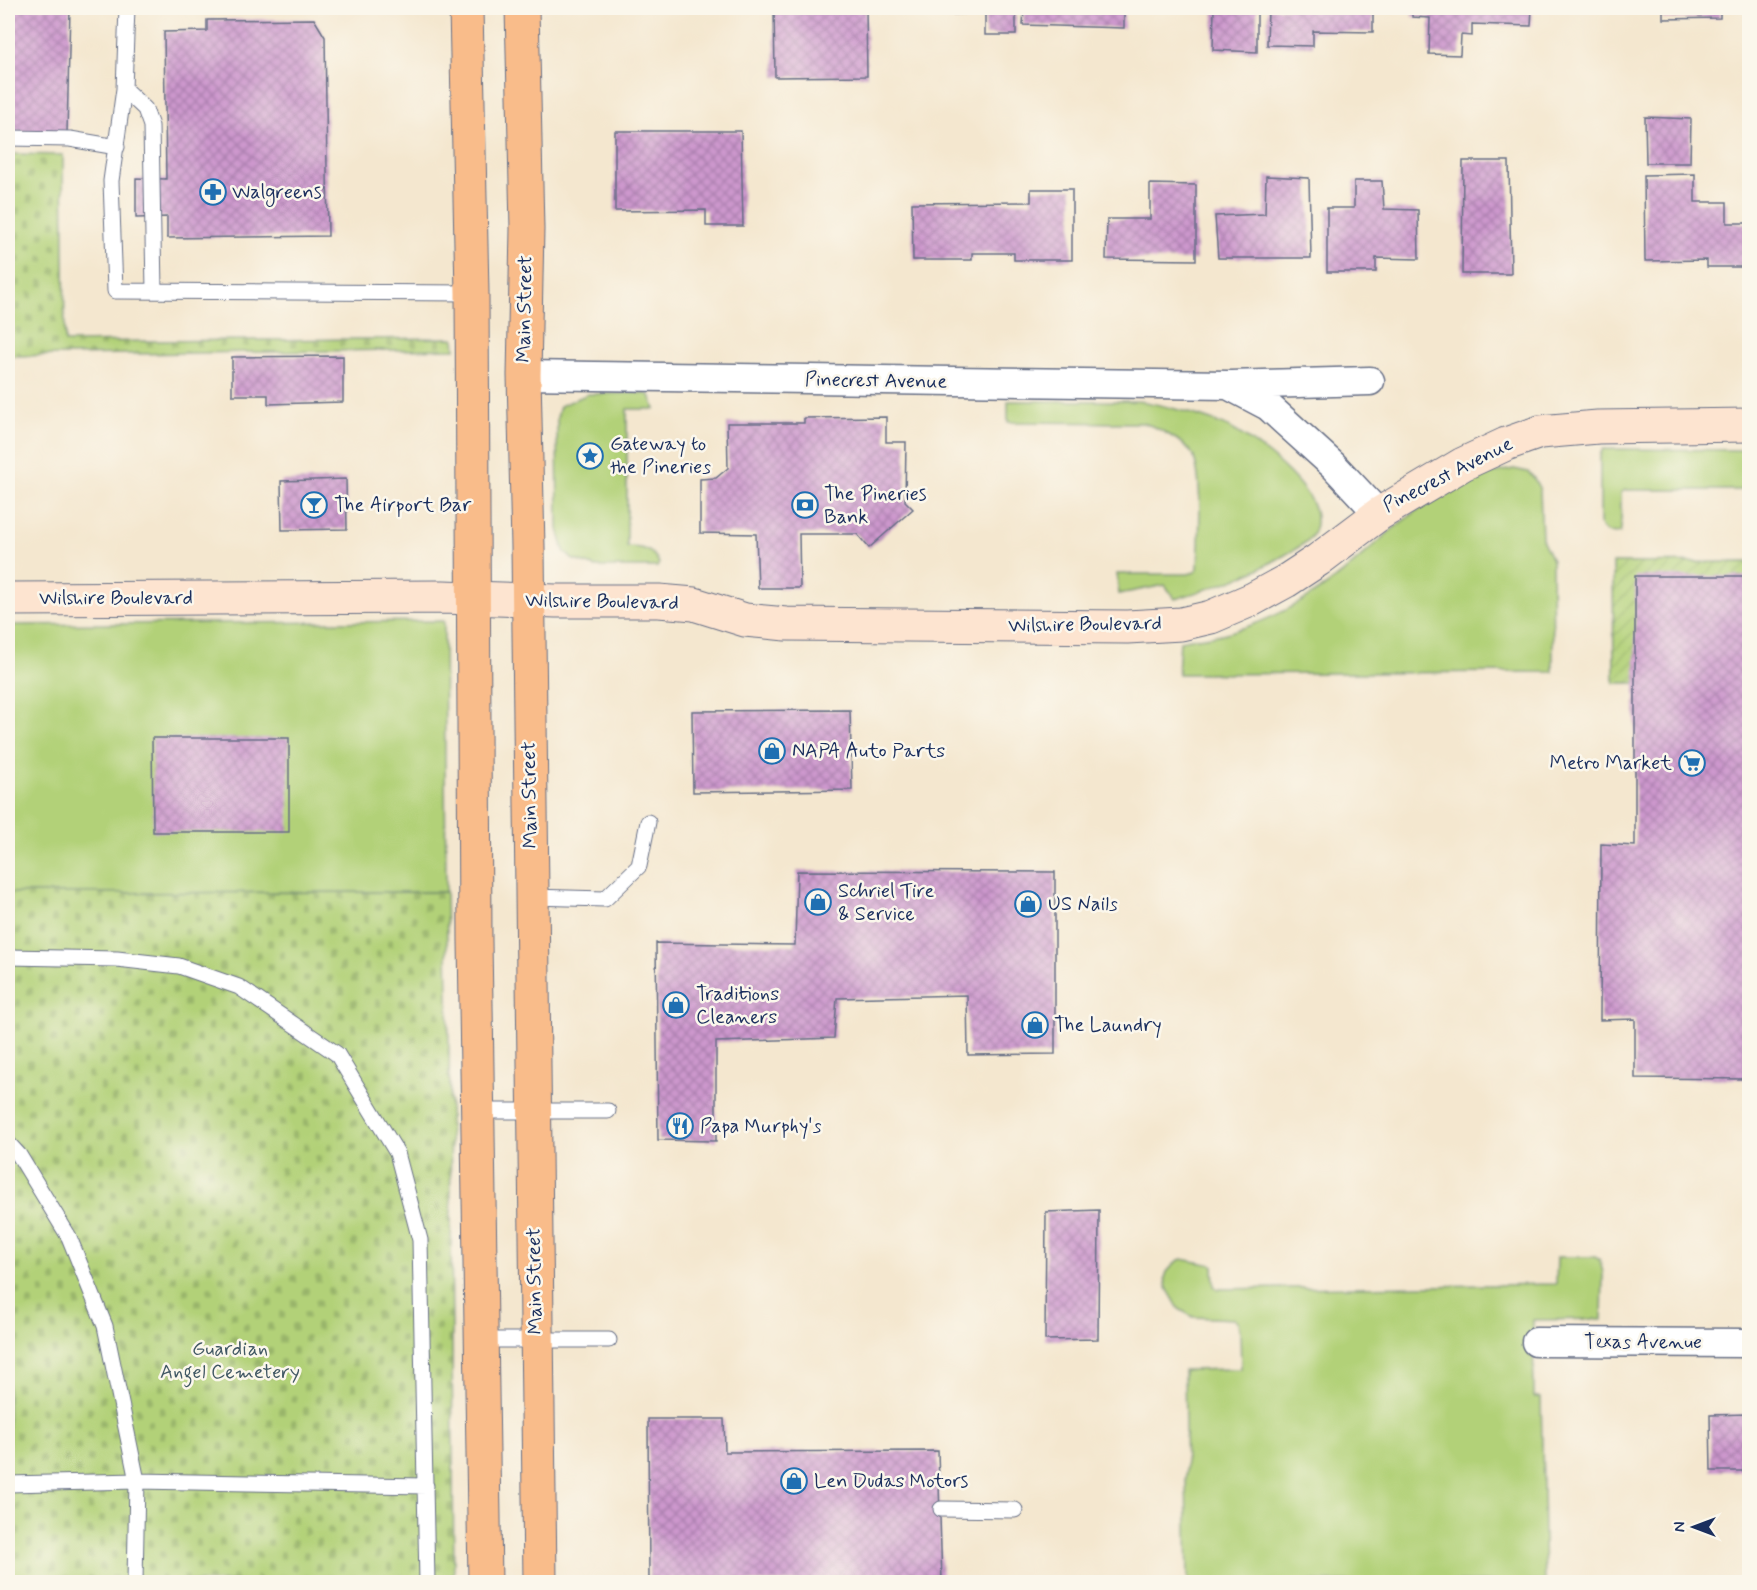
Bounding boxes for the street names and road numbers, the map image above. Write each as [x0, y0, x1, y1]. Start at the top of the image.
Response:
street label: Main Street [511, 255, 539, 363]
street label: Pinecrest Avenue [805, 366, 948, 396]
street label: Pinecrest Avenue [1378, 431, 1518, 519]
street label: Wilshire Boulevard [39, 585, 193, 612]
street label: Wilshire Boulevard [525, 587, 679, 617]
street label: Wilshire Boulevard [1008, 610, 1162, 640]
street label: Main Street [516, 741, 544, 849]
street label: Main Street [521, 1227, 549, 1335]
street label: Texas Avenue [1584, 1329, 1702, 1356]

